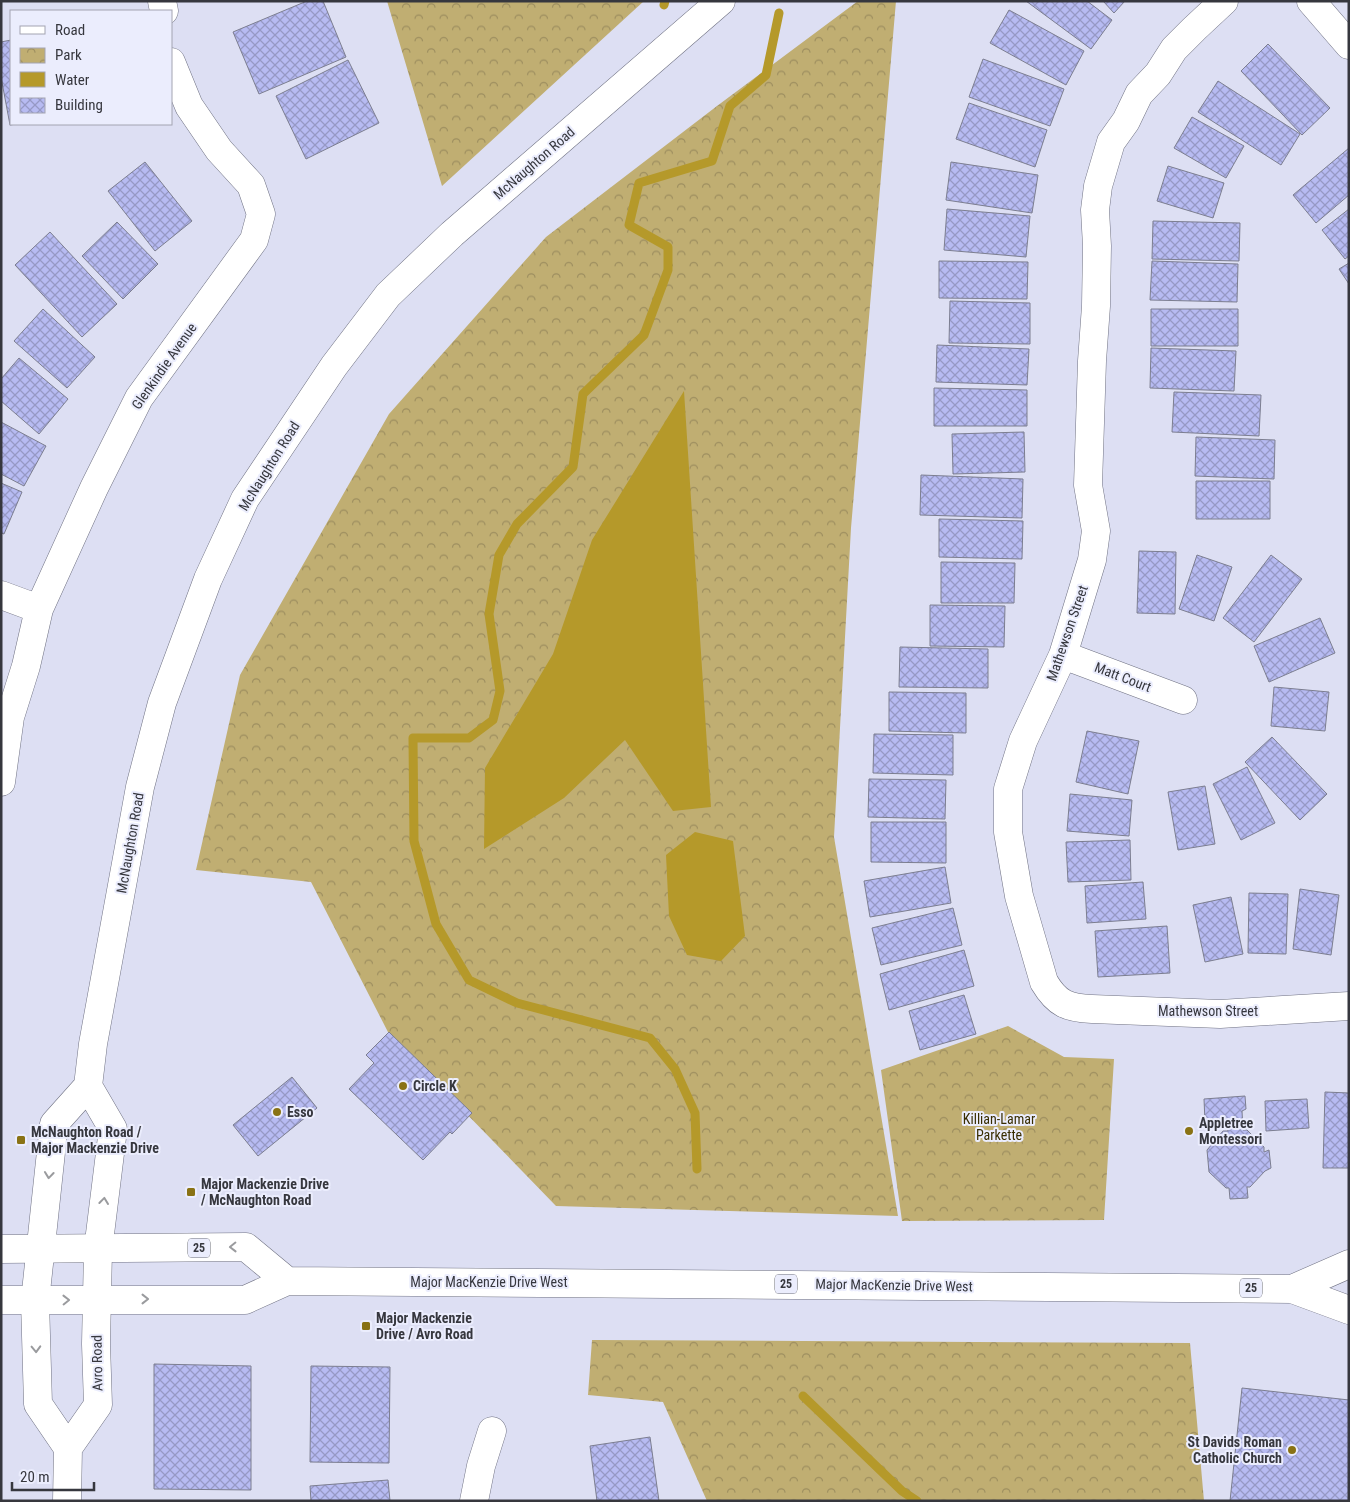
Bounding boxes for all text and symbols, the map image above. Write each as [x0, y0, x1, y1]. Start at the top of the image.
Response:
legend [10, 10, 172, 125]
text: Road [55, 21, 85, 39]
text: Park [55, 46, 82, 64]
text: Water [55, 71, 90, 89]
text: Building [55, 96, 103, 114]
street label: McNaughton Road [490, 124, 578, 202]
street label: Glenkindie Avenue [128, 320, 200, 412]
street label: McNaughton Road [235, 419, 303, 513]
street label: Mathewson Street [1043, 583, 1091, 683]
street label: Matt Court [1092, 659, 1154, 695]
street label: McNaughton Road [113, 791, 147, 895]
street label: Mathewson Street [1158, 1003, 1258, 1019]
place label: Circle K [413, 1078, 457, 1094]
marker: Circle K [397, 1080, 409, 1092]
place label: Esso [287, 1104, 314, 1120]
marker: Esso [271, 1106, 283, 1118]
park label: Killian-Lamar Parkette [963, 1111, 1035, 1143]
place label: Appletree Montessori [1199, 1115, 1262, 1147]
place label: McNaughton Road / Major Mackenzie Drive [31, 1124, 159, 1156]
marker: Appletree Montessori [1183, 1125, 1195, 1137]
marker: McNaughton Road / Major Mackenzie Drive [15, 1134, 27, 1146]
one-way arrow [44, 1171, 55, 1179]
place label: Major Mackenzie Drive / McNaughton Road [201, 1176, 329, 1208]
marker: Major Mackenzie Drive / McNaughton Road [185, 1186, 197, 1198]
one-way arrow [98, 1197, 109, 1205]
road number: 25 [188, 1238, 210, 1258]
one-way arrow [229, 1242, 236, 1252]
street label: Major MacKenzie Drive West [410, 1274, 568, 1290]
road number: 25 [775, 1274, 797, 1294]
street label: Major MacKenzie Drive West [815, 1276, 973, 1294]
road number: 25 [1240, 1278, 1262, 1298]
one-way arrow [141, 1294, 149, 1304]
one-way arrow [62, 1295, 70, 1305]
place label: Major Mackenzie Drive / Avro Road [376, 1310, 473, 1342]
marker: Major Mackenzie Drive / Avro Road [360, 1320, 372, 1332]
street label: Avro Road [89, 1335, 105, 1391]
one-way arrow [31, 1346, 41, 1354]
place label: St Davids Roman Catholic Church [1188, 1434, 1282, 1466]
marker: St Davids Roman Catholic Church [1286, 1444, 1298, 1456]
scale bar [12, 1460, 95, 1492]
text: 20 m [20, 1468, 50, 1486]

